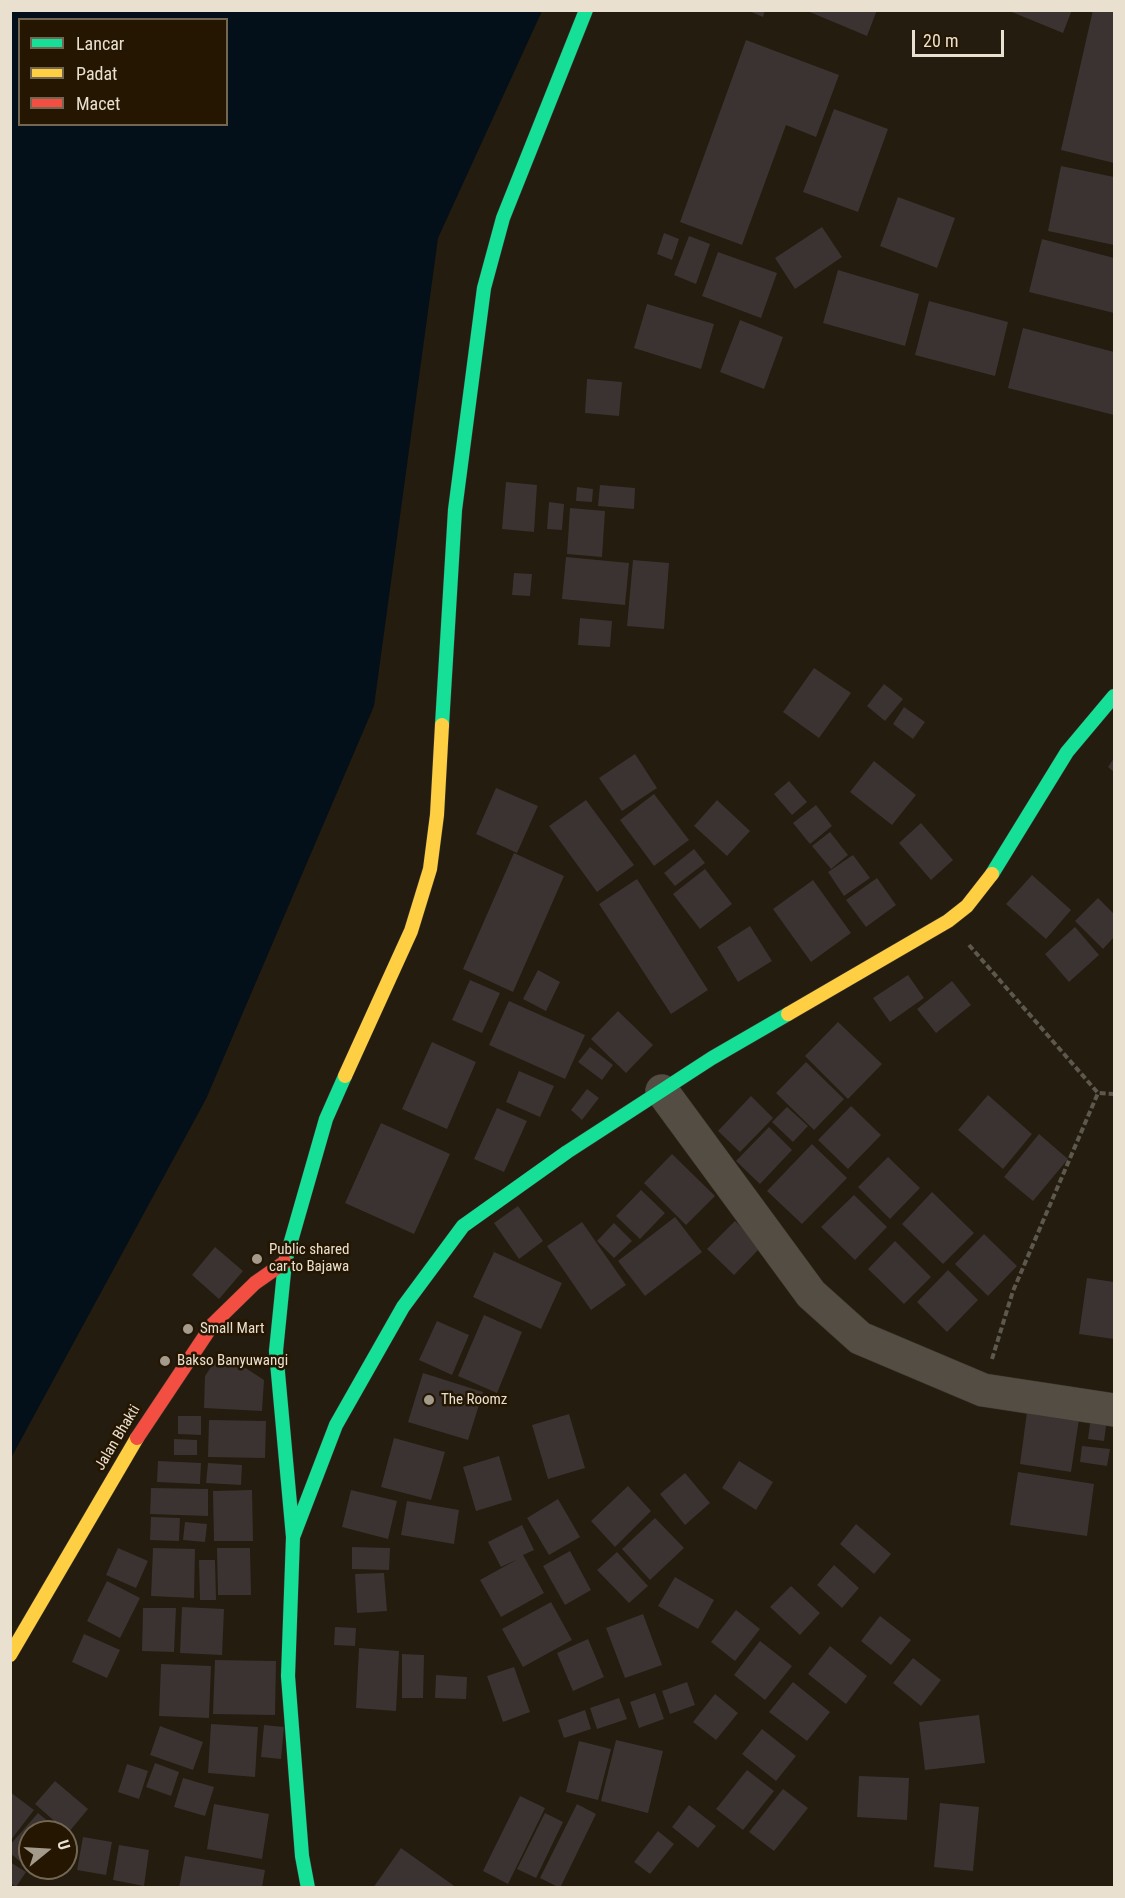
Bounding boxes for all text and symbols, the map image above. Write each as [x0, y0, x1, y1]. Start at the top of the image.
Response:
legend [18, 18, 228, 126]
scale bar [915, 18, 1006, 56]
text: 20 m [923, 30, 958, 51]
text: Lancar [76, 33, 124, 54]
text: Padat [76, 63, 117, 84]
text: Macet [76, 93, 120, 114]
place label: Public shared car to Bajawa [269, 1241, 349, 1276]
marker: Public shared car to Bajawa [250, 1252, 264, 1266]
place label: Small Mart [200, 1320, 264, 1338]
marker: Small Mart [181, 1322, 195, 1336]
place label: Bakso Banyuwangi [177, 1352, 288, 1370]
marker: Bakso Banyuwangi [158, 1354, 172, 1368]
place label: The Roomz [441, 1391, 507, 1409]
marker: The Roomz [422, 1393, 436, 1407]
street label: Jalan Bhakti [91, 1402, 145, 1474]
north arrow [18, 1820, 78, 1880]
text: U [53, 1838, 74, 1852]

